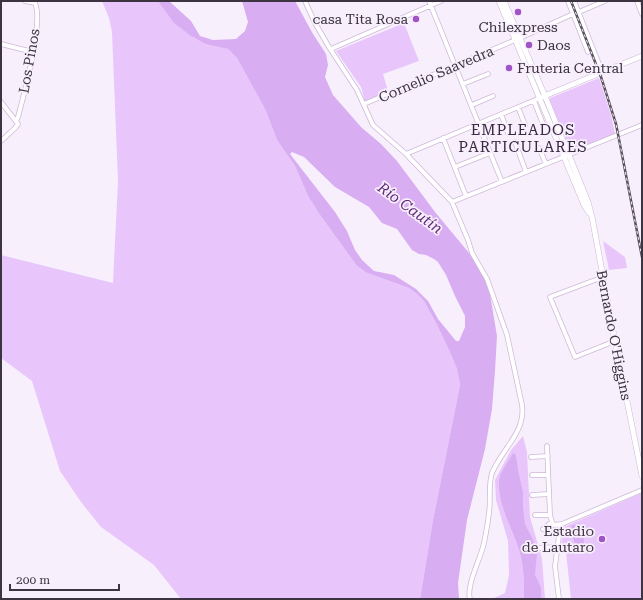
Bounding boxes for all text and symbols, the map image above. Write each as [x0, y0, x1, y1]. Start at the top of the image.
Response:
marker: Chilexpress [513, 7, 523, 17]
place label: casa Tita Rosa [312, 11, 408, 27]
marker: casa Tita Rosa [411, 14, 421, 24]
place label: Chilexpress [478, 19, 558, 35]
street label: Los Pinos [15, 27, 43, 95]
place label: Daos [537, 37, 571, 53]
marker: Daos [524, 40, 534, 50]
street label: Cornelio Saavedra [376, 42, 496, 105]
place label: Fruteria Central [517, 60, 624, 76]
marker: Fruteria Central [504, 63, 514, 73]
district label: EMPLEADOS PARTICULARES [458, 121, 588, 156]
water label: Río Cautín [373, 178, 446, 238]
street label: Bernardo O'Higgins [594, 268, 635, 402]
place label: Estadio de Lautaro [522, 523, 594, 555]
marker: Estadio de Lautaro [597, 534, 607, 544]
scale bar [10, 566, 119, 592]
text: 200 m [16, 573, 50, 587]

